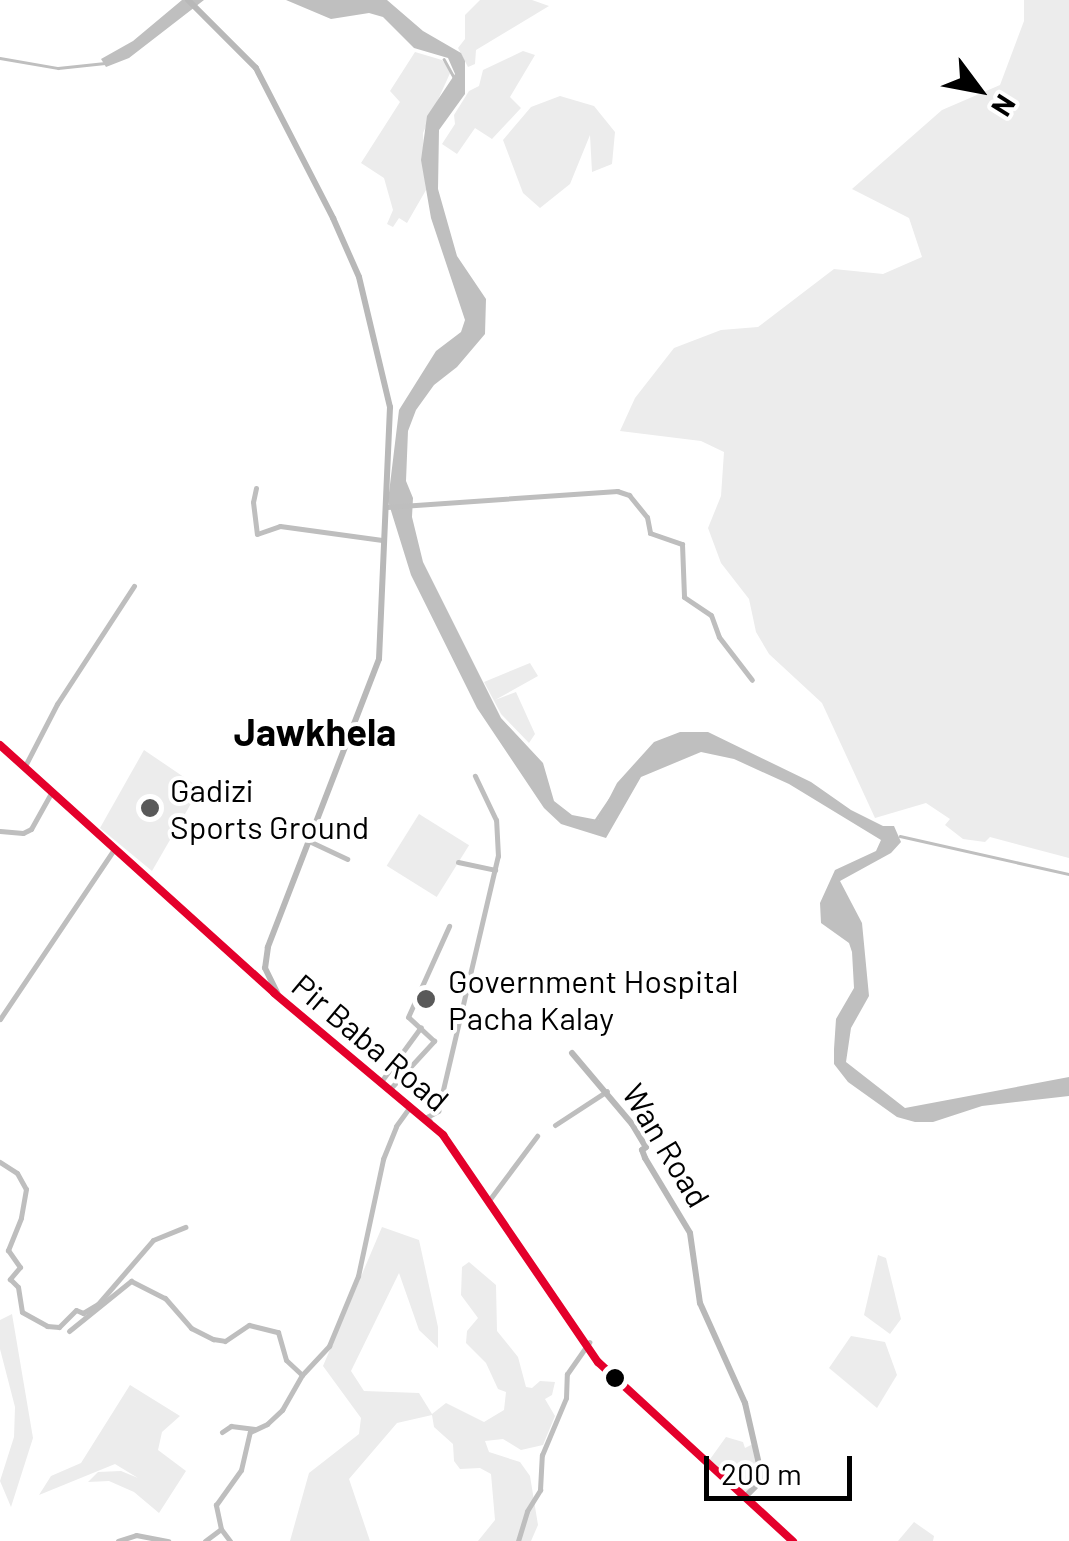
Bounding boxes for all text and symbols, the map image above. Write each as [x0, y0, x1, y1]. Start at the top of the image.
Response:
north arrow [929, 40, 1029, 140]
text: N [985, 89, 1024, 123]
district label: Jawkhela [234, 709, 396, 755]
place label: Gadizi Sports Ground [170, 771, 369, 846]
marker: Gadizi Sports Ground [139, 797, 161, 819]
place label: Government Hospital Pacha Kalay [448, 962, 739, 1037]
street label: Pir Baba Road [285, 965, 457, 1119]
marker: Government Hospital Pacha Kalay [413, 986, 439, 1012]
street label: Wan Road [615, 1076, 719, 1214]
unlabelled marker [605, 1368, 625, 1388]
scale bar [709, 1436, 856, 1498]
text: 200 m [721, 1455, 802, 1491]

